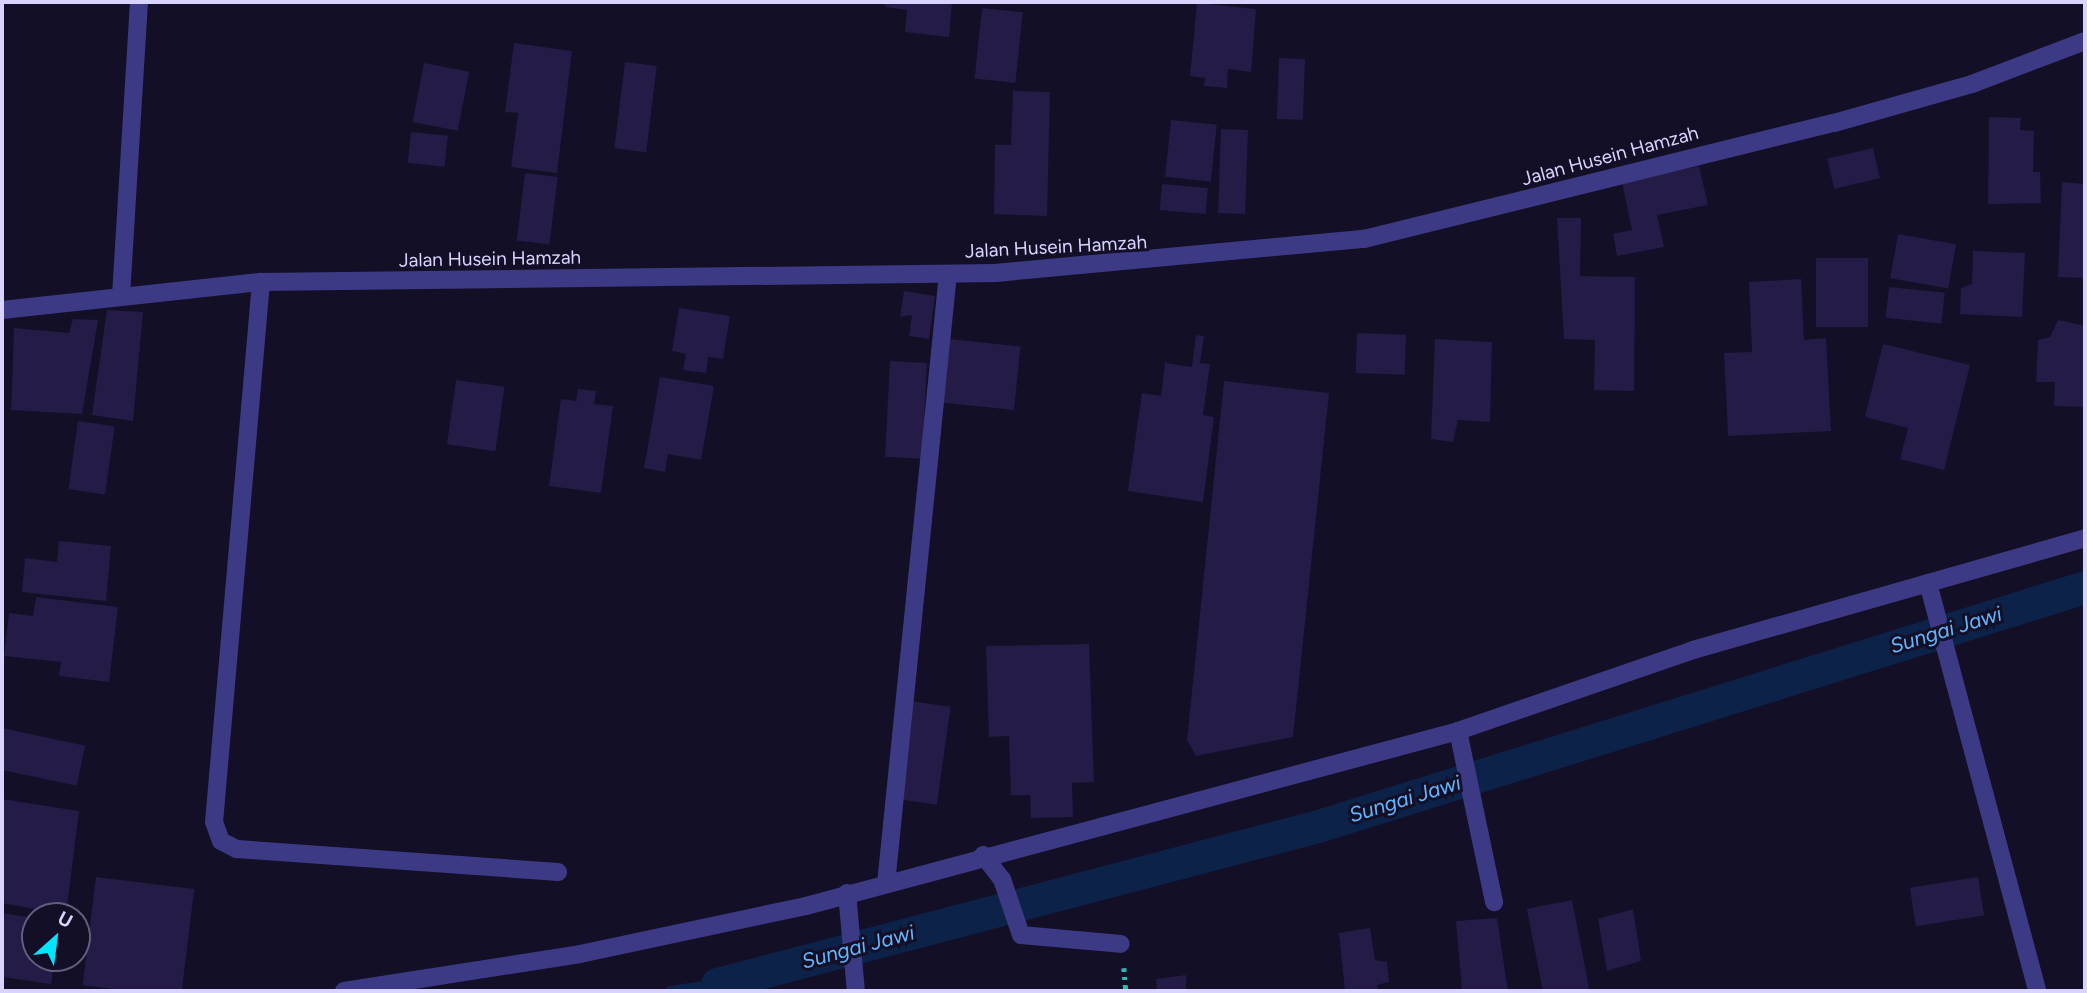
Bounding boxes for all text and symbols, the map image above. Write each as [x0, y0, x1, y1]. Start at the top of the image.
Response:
street label: Jalan Husein Hamzah [1519, 121, 1701, 191]
street label: Jalan Husein Hamzah [964, 231, 1148, 263]
street label: Jalan Husein Hamzah [399, 246, 581, 272]
water label: Sungai Jawi [1887, 601, 2005, 659]
water label: Sungai Jawi [1346, 770, 1464, 828]
north arrow [21, 902, 91, 972]
text: U [54, 906, 76, 933]
water label: Sungai Jawi [799, 920, 917, 974]

